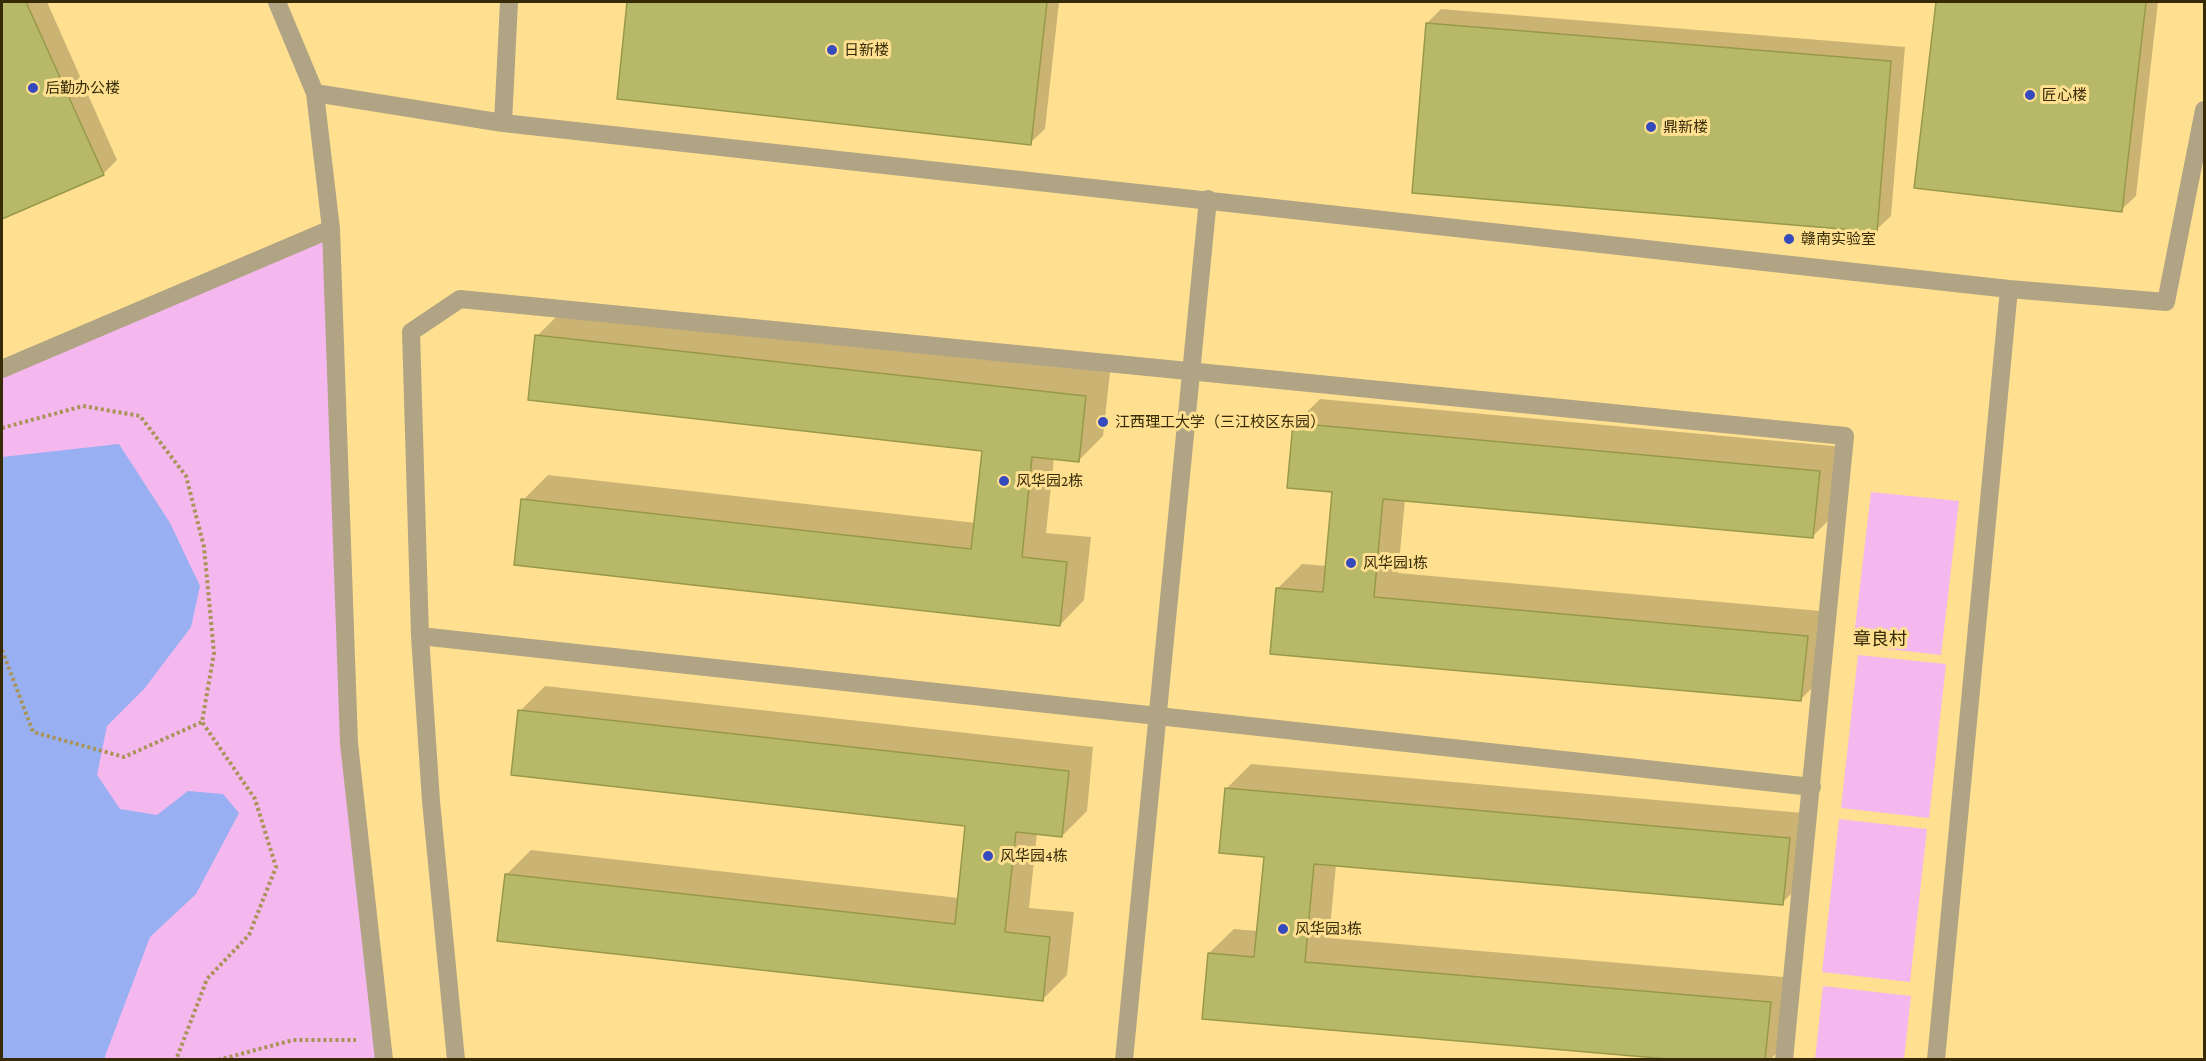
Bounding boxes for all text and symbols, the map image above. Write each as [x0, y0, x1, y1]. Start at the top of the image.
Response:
place label: 日新楼 [844, 41, 889, 59]
marker: 日新楼 [825, 43, 839, 57]
place label: 后勤办公楼 [45, 79, 120, 97]
marker: 后勤办公楼 [26, 81, 40, 95]
place label: 匠心楼 [2042, 86, 2087, 104]
marker: 匠心楼 [2023, 88, 2037, 102]
place label: 鼎新楼 [1663, 118, 1708, 136]
marker: 鼎新楼 [1644, 120, 1658, 134]
place label: 赣南实验室 [1801, 230, 1876, 248]
marker: 赣南实验室 [1782, 232, 1796, 246]
place label: 江西理工大学（三江校区东园） [1115, 413, 1325, 431]
marker: 江西理工大学（三江校区东园） [1096, 415, 1110, 429]
place label: 风华园2栋 [1016, 472, 1083, 490]
marker: 风华园2栋 [997, 474, 1011, 488]
place label: 风华园1栋 [1363, 554, 1428, 572]
marker: 风华园1栋 [1344, 556, 1358, 570]
district label: 章良村 [1853, 628, 1907, 650]
place label: 风华园4栋 [1000, 847, 1068, 865]
marker: 风华园4栋 [981, 849, 995, 863]
place label: 风华园3栋 [1295, 920, 1362, 938]
marker: 风华园3栋 [1276, 922, 1290, 936]

